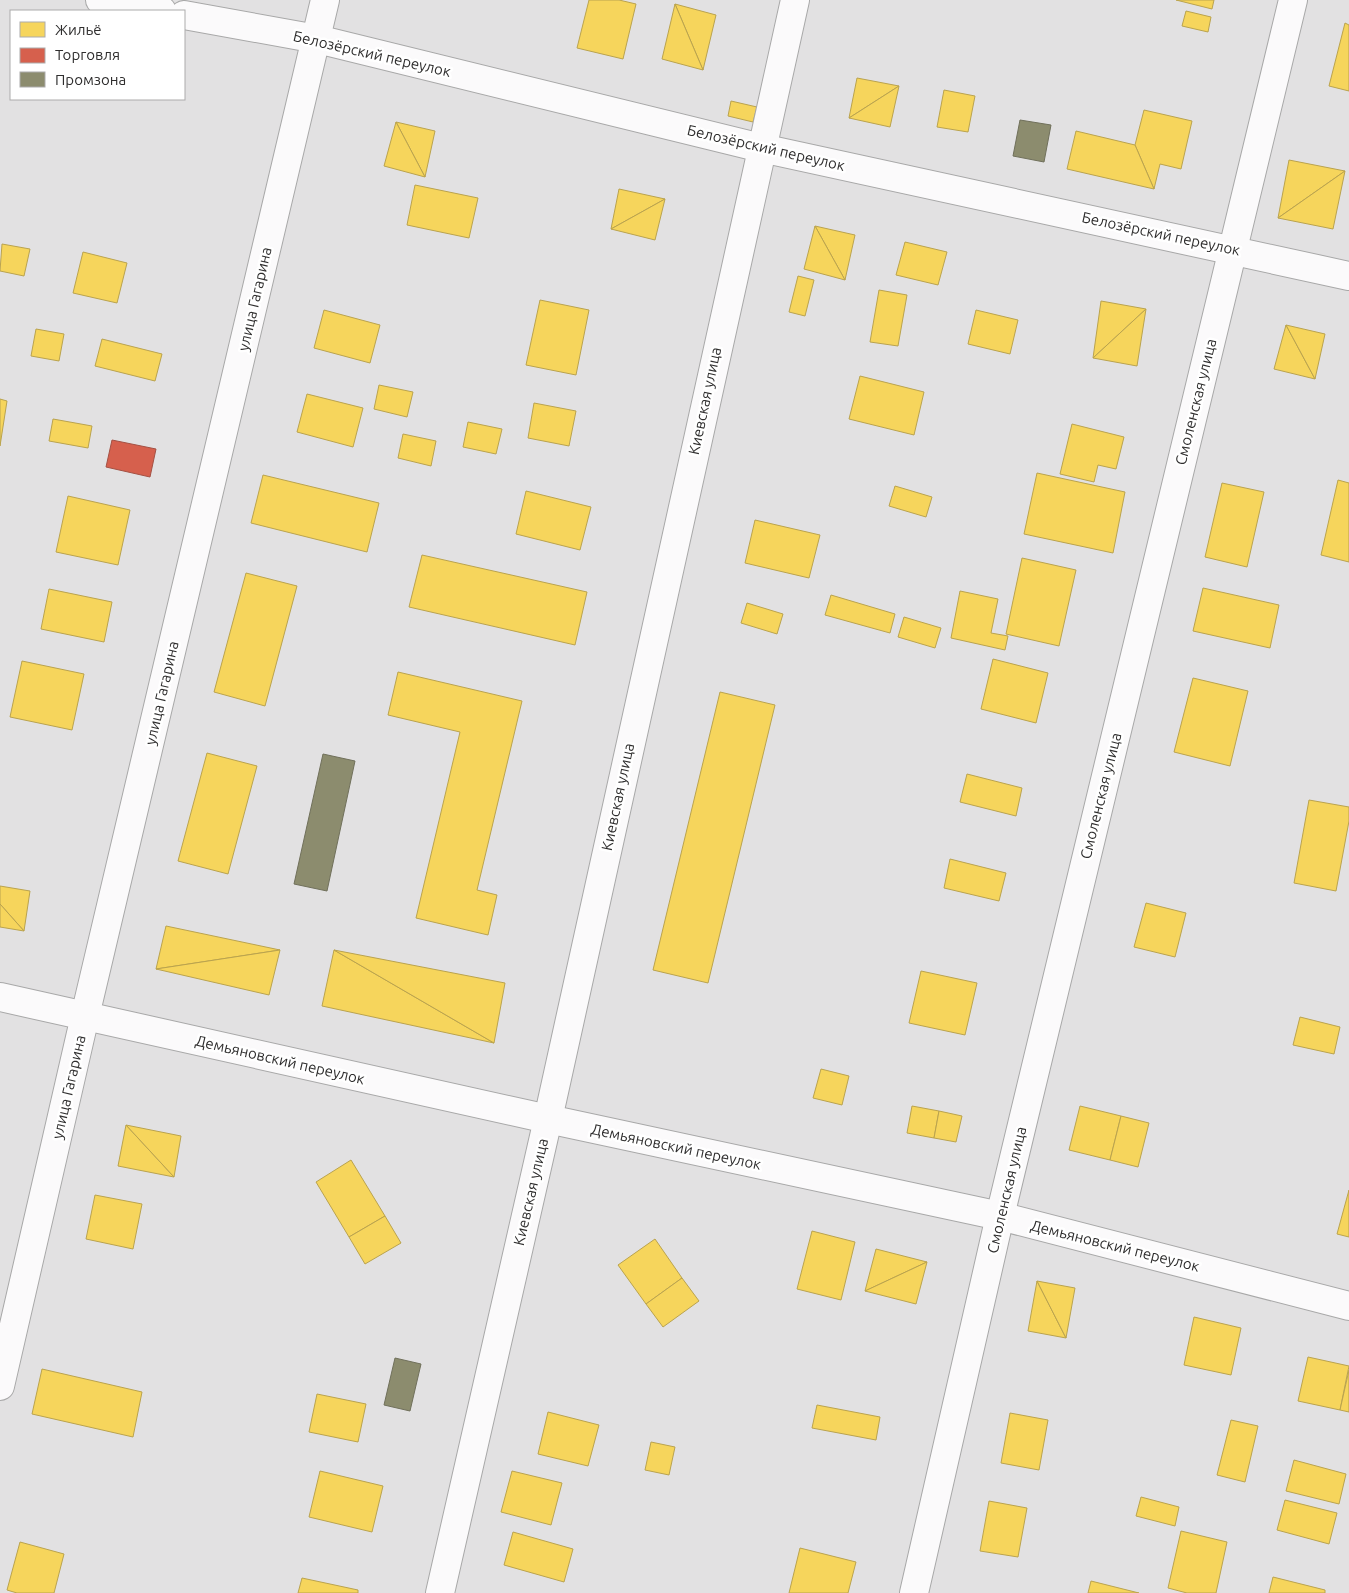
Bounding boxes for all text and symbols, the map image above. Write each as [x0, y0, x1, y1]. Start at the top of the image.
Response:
legend [10, 10, 185, 100]
text: Жильё [55, 21, 102, 38]
street label: Белозёрский переулок [292, 27, 453, 80]
text: Торговля [55, 46, 120, 63]
text: Промзона [55, 71, 126, 88]
street label: Белозёрский переулок [686, 121, 847, 174]
street label: Белозёрский переулок [1080, 208, 1242, 259]
street label: улица Гагарина [234, 245, 275, 353]
street label: Смоленская улица [1172, 337, 1219, 467]
street label: Киевская улица [685, 346, 724, 456]
street label: улица Гагарина [141, 639, 182, 747]
street label: Смоленская улица [1077, 731, 1124, 861]
street label: Киевская улица [598, 742, 637, 852]
street label: Демьяновский переулок [194, 1032, 367, 1087]
street label: улица Гагарина [48, 1033, 89, 1141]
street label: Демьяновский переулок [590, 1120, 763, 1173]
street label: Смоленская улица [984, 1125, 1029, 1255]
street label: Киевская улица [510, 1137, 551, 1247]
street label: Демьяновский переулок [1029, 1216, 1202, 1275]

